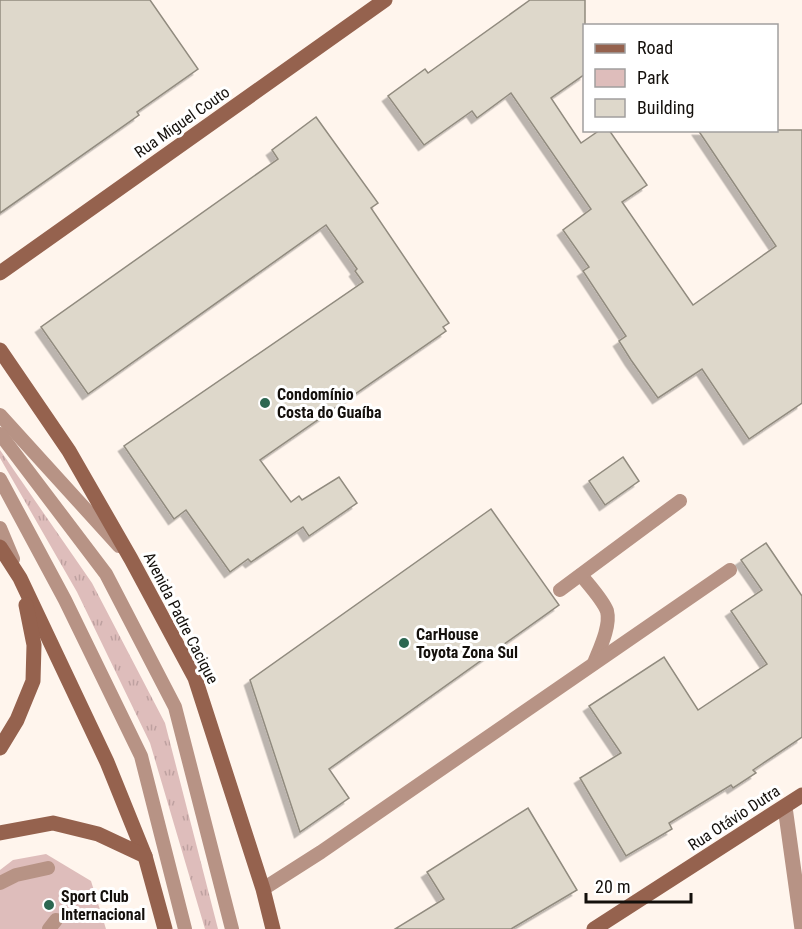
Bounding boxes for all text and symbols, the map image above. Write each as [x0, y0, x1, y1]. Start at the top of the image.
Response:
legend [583, 24, 778, 132]
text: Road [637, 37, 673, 58]
text: Park [637, 67, 669, 88]
street label: Rua Miguel Couto [131, 82, 233, 162]
text: Building [637, 97, 694, 118]
place label: Condomínio Costa do Guaíba [277, 385, 382, 422]
marker: Condomínio Costa do Guaíba [258, 396, 272, 410]
street label: Avenida Padre Cacique [140, 549, 222, 687]
place label: CarHouse Toyota Zona Sul [416, 625, 518, 662]
marker: CarHouse Toyota Zona Sul [397, 636, 411, 650]
street label: Rua Otávio Dutra [685, 781, 783, 855]
scale bar [586, 866, 691, 904]
text: 20 m [595, 876, 630, 897]
place label: Sport Club Internacional [61, 887, 145, 924]
marker: Sport Club Internacional [42, 898, 56, 912]

